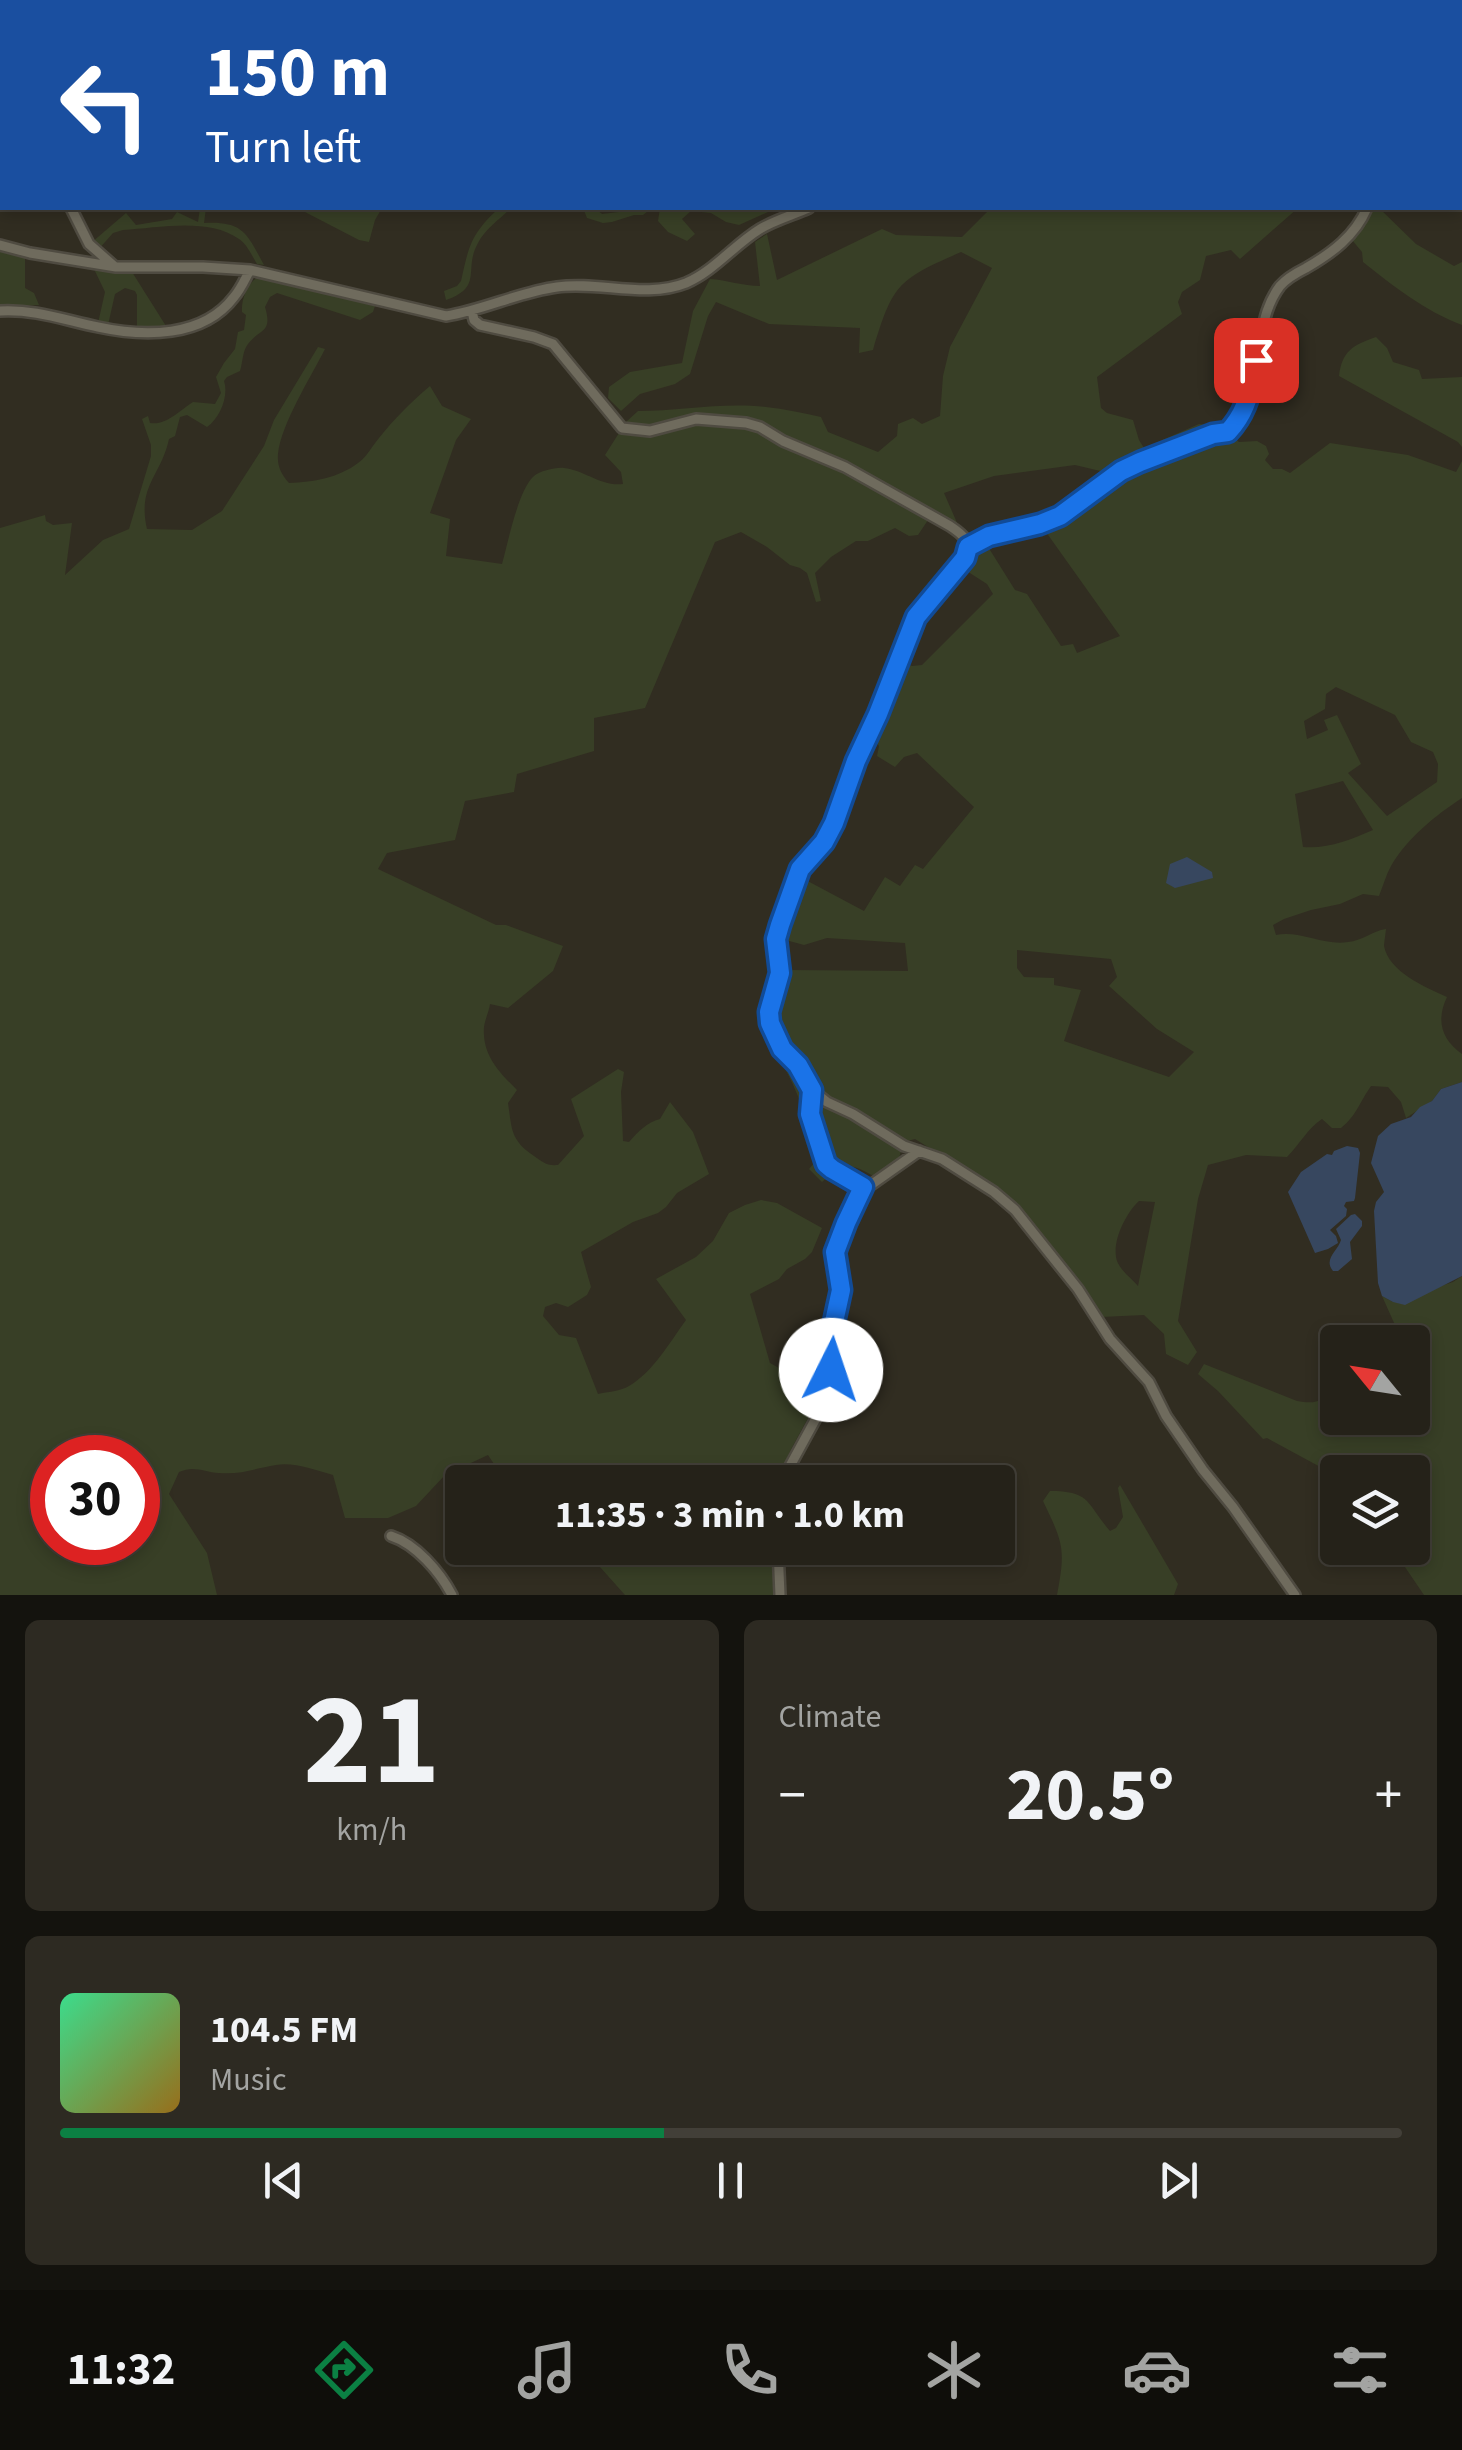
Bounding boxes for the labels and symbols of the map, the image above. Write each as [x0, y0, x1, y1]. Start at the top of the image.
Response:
pin [1214, 318, 1299, 403]
position arrow [779, 1318, 883, 1422]
north arrow [1320, 1325, 1430, 1435]
speed limit sign: 30 [30, 1435, 160, 1565]

